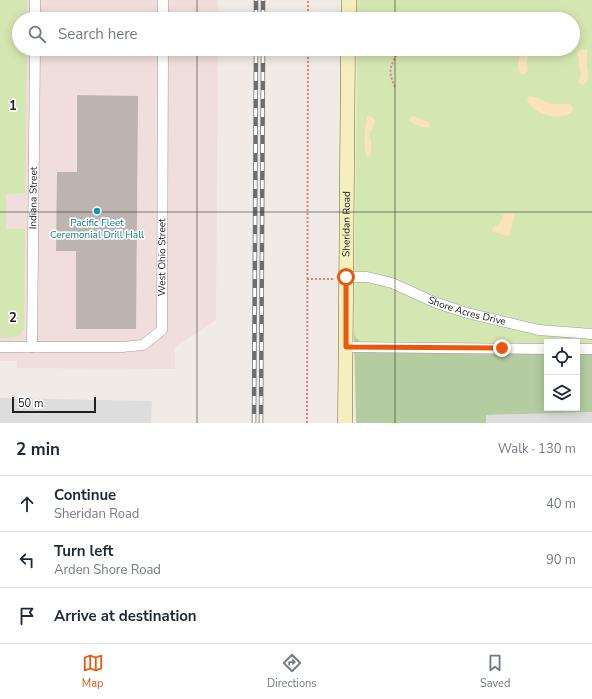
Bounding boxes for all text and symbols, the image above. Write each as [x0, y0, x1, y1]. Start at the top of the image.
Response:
search box [12, 12, 580, 56]
icon: search [26, 23, 48, 45]
text: Search here [58, 24, 138, 44]
text: 1 [9, 97, 17, 115]
street label: Indiana Street [26, 166, 41, 229]
street label: Sheridan Road [339, 191, 354, 257]
marker: Pacific Fleet Ceremonial Drill Hall [92, 206, 102, 216]
place label: Pacific Fleet Ceremonial Drill Hall [50, 216, 144, 242]
street label: West Ohio Street [155, 218, 169, 296]
route start [337, 268, 355, 286]
street label: Shore Acres Drive [425, 293, 507, 329]
text: 2 [9, 309, 17, 327]
route end [493, 339, 511, 357]
map controls [544, 339, 580, 411]
button: locate [544, 339, 580, 375]
button: layers [544, 375, 580, 411]
scale bar [12, 395, 96, 414]
text: 50 m [18, 396, 43, 411]
text: 2 min [16, 438, 60, 461]
text: Walk · 130 m [498, 440, 576, 458]
text: Continue [54, 485, 116, 505]
icon: ahead [16, 493, 38, 515]
text: 40 m [546, 495, 576, 513]
text: Sheridan Road [54, 505, 139, 523]
text: Turn left [54, 541, 113, 561]
icon: left [16, 549, 38, 571]
text: 90 m [546, 551, 576, 569]
text: Arden Shore Road [54, 561, 161, 579]
icon: arrive [16, 605, 38, 627]
text: Arrive at destination [54, 606, 197, 626]
tab: Map [82, 652, 104, 691]
tab: Directions [267, 652, 317, 691]
tab: Saved [480, 652, 510, 691]

